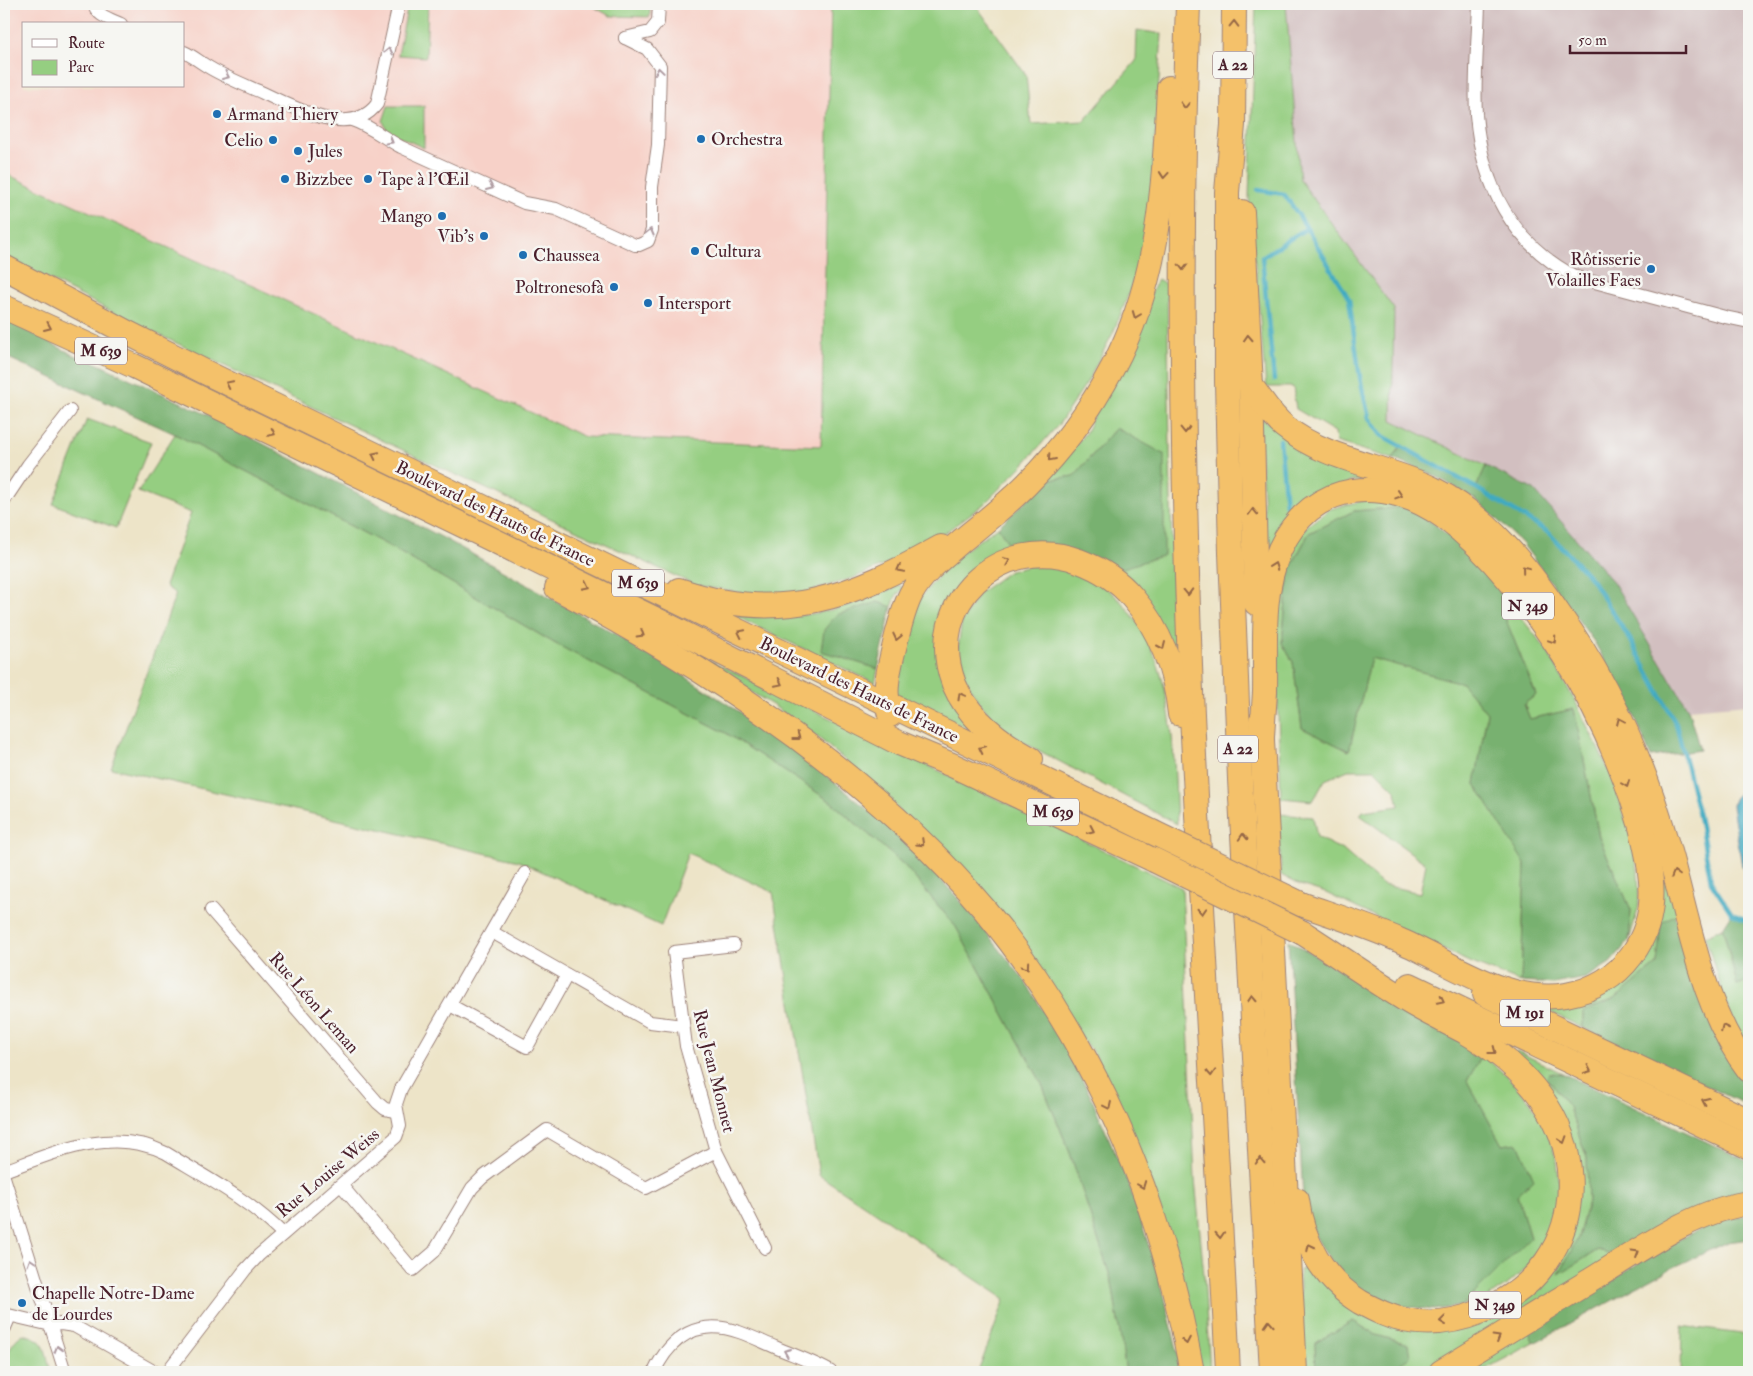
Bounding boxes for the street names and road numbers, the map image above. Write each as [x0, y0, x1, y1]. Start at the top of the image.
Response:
road number: A 22 [1213, 52, 1253, 78]
road number: M 639 [75, 338, 127, 364]
street label: Boulevard des Hauts de France [392, 456, 599, 573]
road number: M 639 [612, 570, 664, 596]
road number: N 349 [1502, 592, 1554, 620]
street label: Boulevard des Hauts de France [756, 632, 963, 749]
road number: A 22 [1218, 736, 1258, 762]
road number: M 639 [1027, 799, 1079, 826]
street label: Rue Léon Leman [264, 948, 364, 1058]
road number: M 191 [1500, 1000, 1550, 1026]
street label: Rue Jean Monnet [688, 1007, 740, 1135]
street label: Rue Louise Weiss [272, 1123, 384, 1223]
road number: N 349 [1469, 1292, 1521, 1318]

